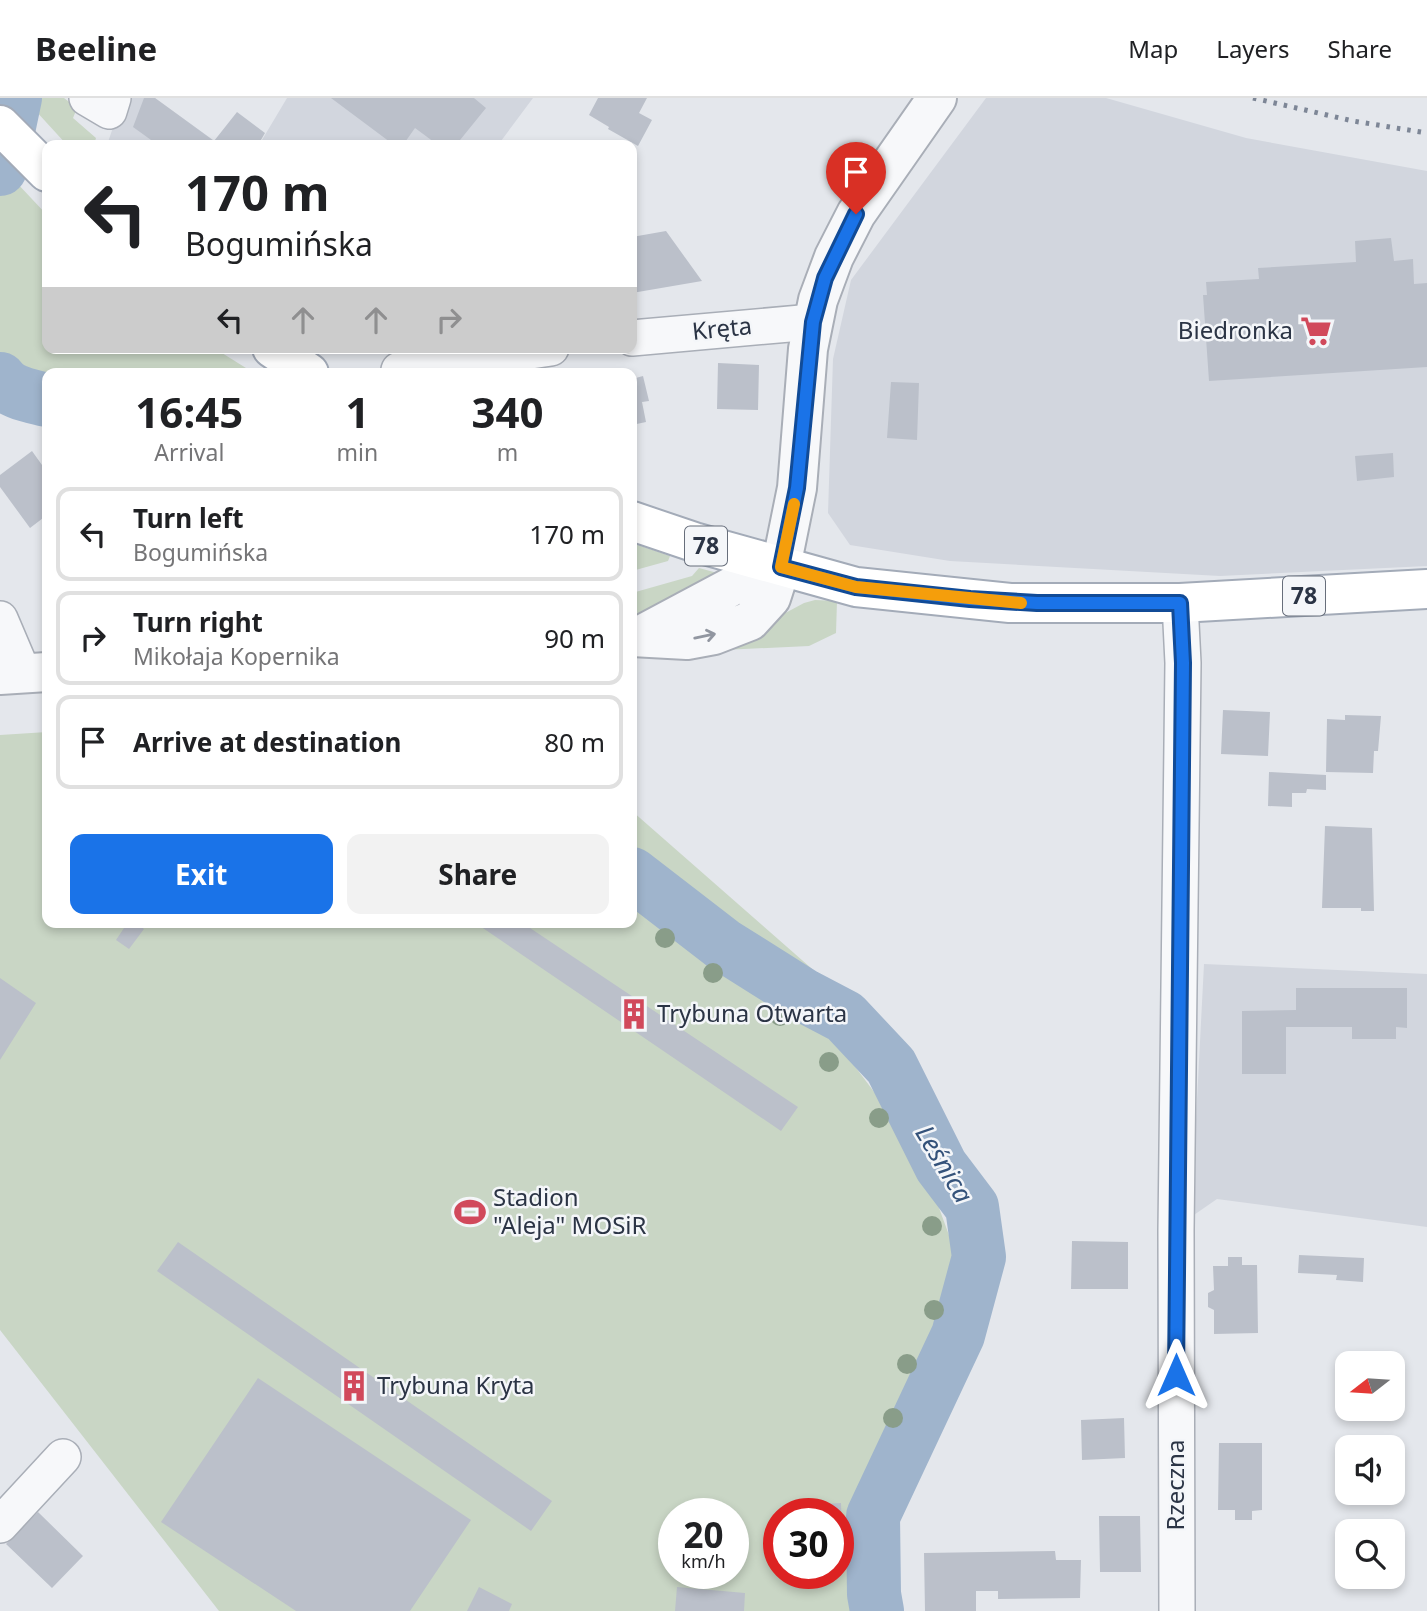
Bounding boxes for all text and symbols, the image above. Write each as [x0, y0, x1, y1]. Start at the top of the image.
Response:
text: Beeline [35, 26, 157, 71]
text: Map [1128, 32, 1178, 65]
text: Layers [1216, 32, 1290, 65]
text: Share [1328, 32, 1392, 65]
pin [826, 142, 886, 214]
icon: arrive [837, 153, 875, 191]
text: 170 m [185, 159, 330, 225]
icon: left [70, 168, 161, 259]
text: Bogumińska [185, 222, 373, 265]
icon: left [211, 301, 249, 339]
icon: ahead [284, 301, 322, 339]
icon: ahead [357, 301, 395, 339]
icon: right [430, 301, 468, 339]
street label: Kręta [690, 308, 753, 347]
place label: Biedronka [1178, 313, 1293, 346]
supermarket icon: Biedronka [1299, 314, 1333, 348]
text: 16:45 [135, 383, 243, 440]
text: 1 [345, 383, 369, 440]
text: 340 [472, 383, 544, 440]
text: Arrival [154, 436, 224, 468]
text: min [337, 436, 378, 468]
text: m [497, 436, 518, 468]
text: Turn left [133, 500, 244, 536]
icon: left [74, 515, 112, 553]
text: 170 m [529, 516, 605, 552]
road number: 78 [685, 526, 727, 566]
text: Bogumińska [133, 536, 268, 568]
road number: 78 [1283, 576, 1325, 616]
text: Turn right [133, 604, 263, 640]
icon: right [74, 619, 112, 657]
text: 90 m [544, 620, 605, 656]
one-way arrow [693, 629, 716, 643]
text: Mikołaja Kopernika [133, 640, 340, 672]
icon: arrive [74, 723, 112, 761]
text: Arrive at destination [133, 724, 402, 760]
text: 80 m [544, 724, 605, 760]
button: Exit [70, 834, 333, 914]
button: Share [347, 834, 609, 914]
place label: Trybuna Otwarta [657, 996, 847, 1029]
building icon: Trybuna Otwarta [617, 997, 651, 1031]
water label: Leśnica [908, 1118, 982, 1209]
place label: Stadion "Aleja" MOSiR [493, 1180, 647, 1241]
sports icon: Stadion "Aleja" MOSiR [453, 1195, 487, 1229]
position arrow [1139, 1338, 1213, 1412]
north arrow [1335, 1351, 1405, 1421]
map controls [1335, 1351, 1405, 1589]
place label: Trybuna Kryta [377, 1368, 535, 1401]
building icon: Trybuna Kryta [337, 1369, 371, 1403]
button: sound [1335, 1435, 1405, 1505]
street label: Rzeczna [1158, 1440, 1191, 1530]
speed limit sign: 30 [763, 1498, 854, 1589]
text: 20 [683, 1511, 724, 1558]
button: search [1335, 1519, 1405, 1589]
text: km/h [681, 1549, 726, 1573]

